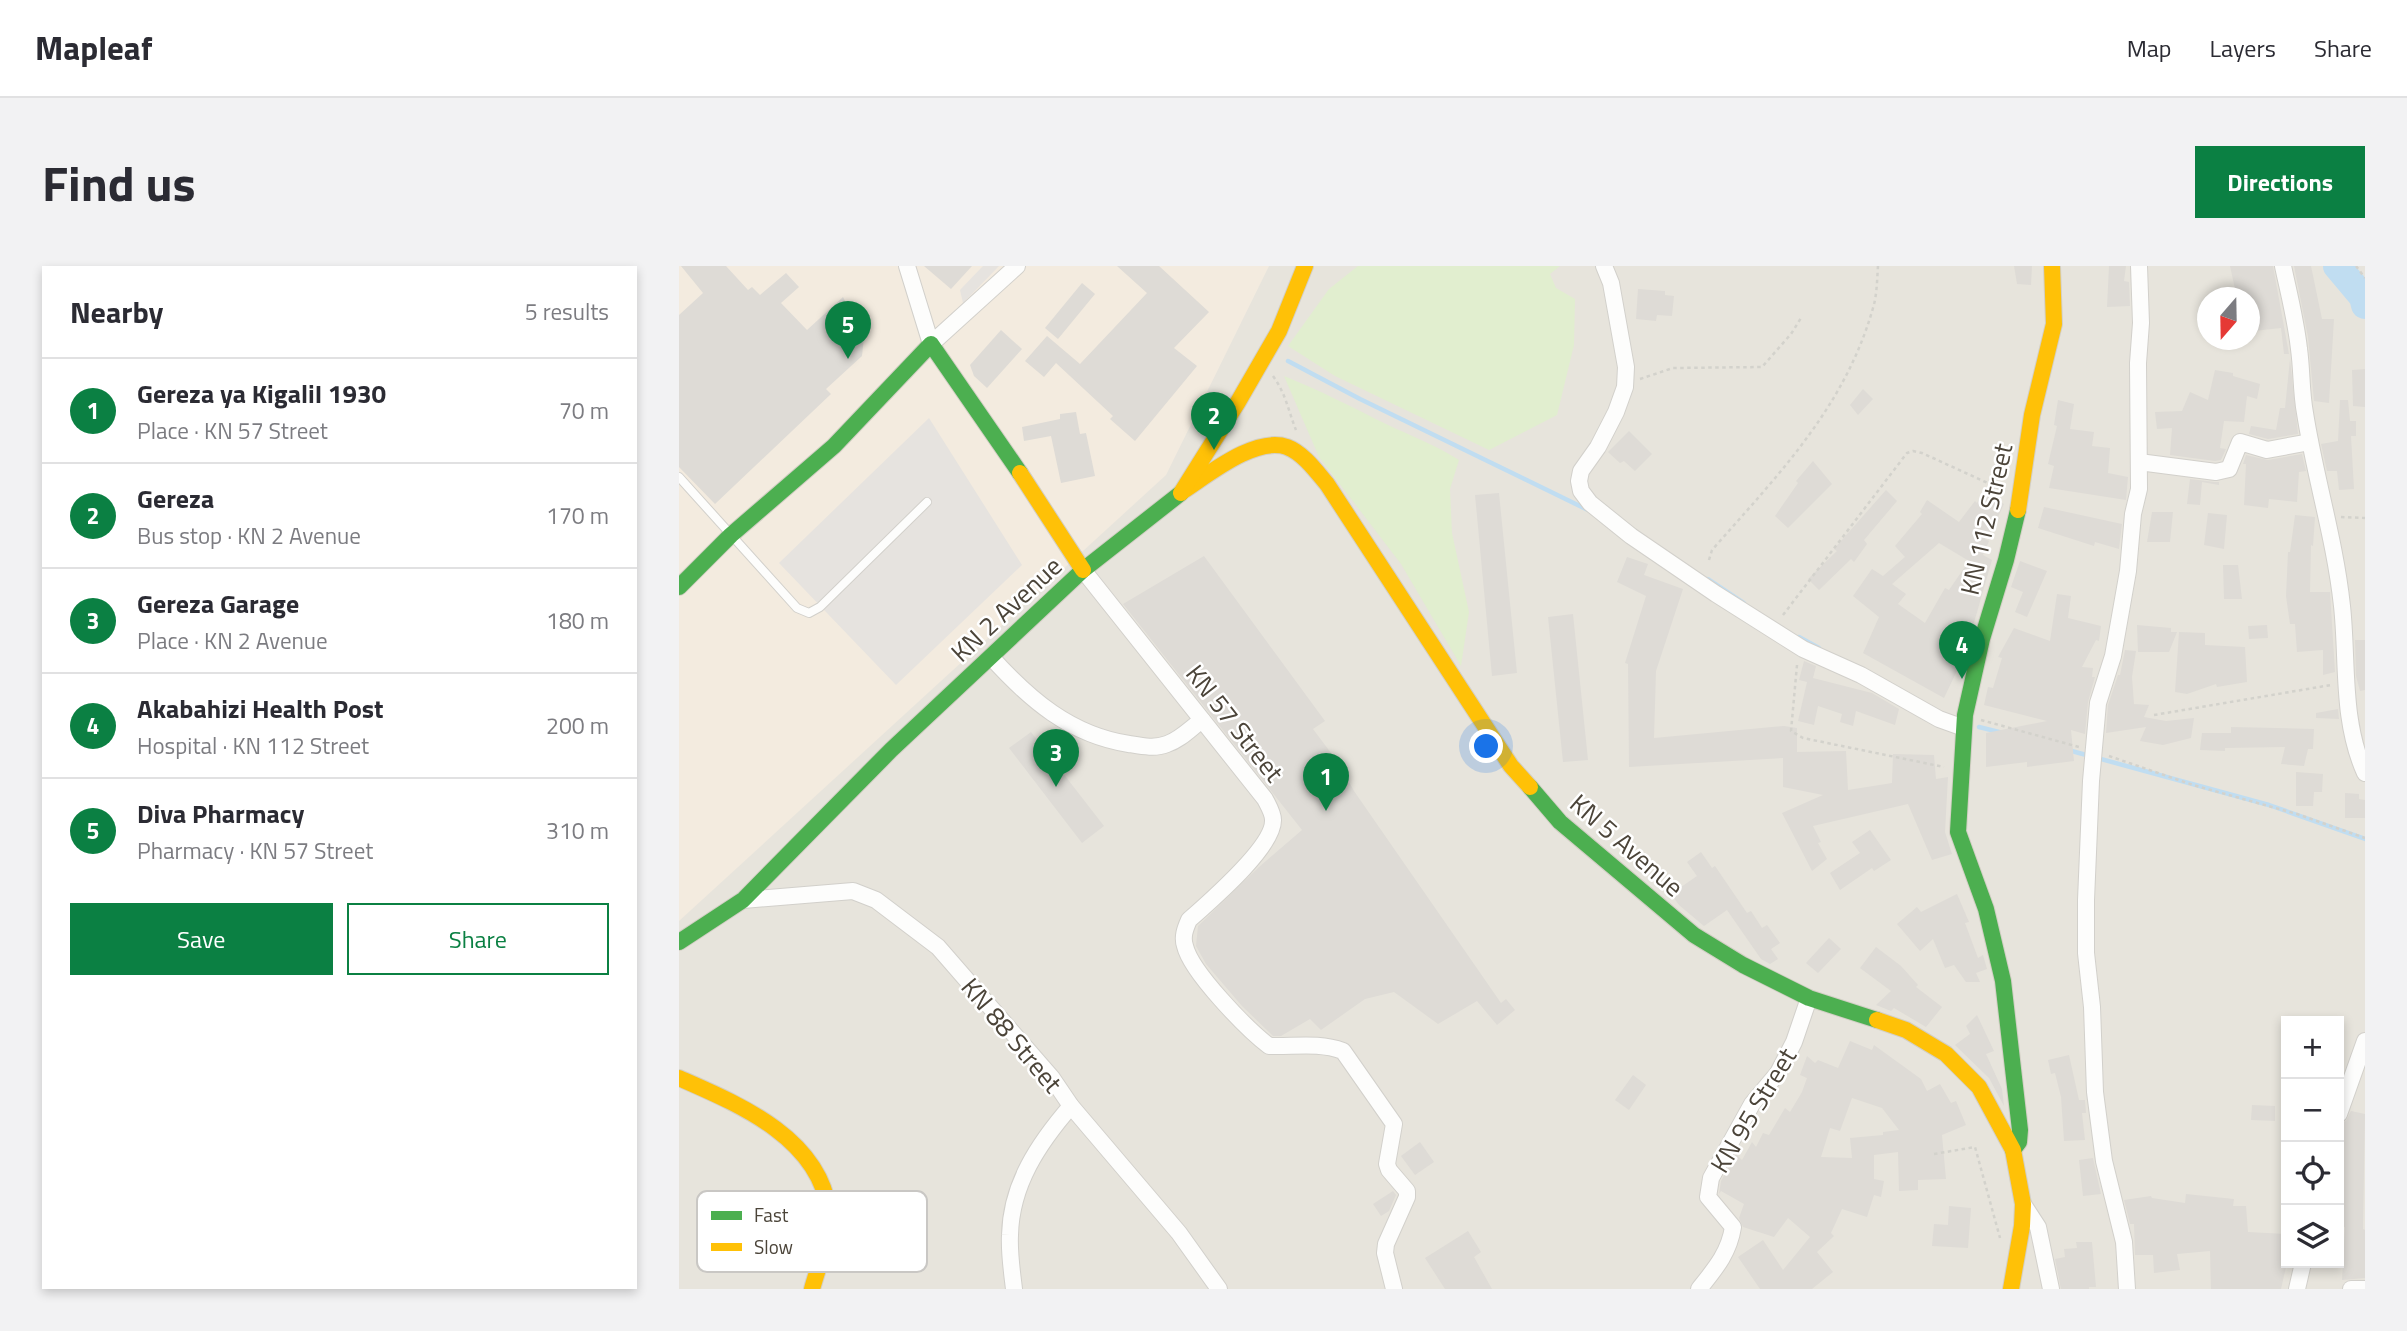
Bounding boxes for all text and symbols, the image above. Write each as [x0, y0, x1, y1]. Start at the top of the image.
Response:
text: Mapleaf [35, 23, 153, 73]
text: Map [2127, 30, 2172, 66]
text: Layers [2210, 30, 2276, 66]
text: Share [2314, 30, 2372, 66]
text: Find us [42, 145, 196, 220]
button: Directions [2195, 146, 2365, 218]
north arrow [2197, 287, 2260, 350]
text: Nearby [70, 289, 163, 335]
text: 5 results [525, 294, 609, 329]
pin: 5 [825, 301, 871, 359]
text: Gereza ya KigaliI 1930 [137, 374, 386, 413]
pin: 2 [1191, 392, 1237, 450]
text: 1 [87, 393, 99, 428]
text: 70 m [559, 393, 609, 428]
text: Place · KN 57 Street [137, 413, 328, 448]
street label: KN 112 Street [1950, 439, 2022, 599]
text: Gereza [137, 479, 214, 518]
text: 2 [87, 498, 99, 533]
text: 170 m [546, 498, 609, 533]
text: Bus stop · KN 2 Avenue [137, 518, 361, 553]
street label: KN 2 Avenue [942, 547, 1070, 671]
text: Gereza Garage [137, 584, 299, 623]
text: 3 [87, 603, 99, 638]
text: 180 m [546, 603, 609, 638]
pin: 4 [1939, 621, 1985, 679]
text: Place · KN 2 Avenue [137, 623, 328, 658]
street label: KN 57 Street [1177, 656, 1293, 790]
text: Akabahizi Health Post [137, 689, 384, 728]
text: 4 [87, 708, 99, 743]
text: 200 m [546, 708, 609, 743]
text: Hospital · KN 112 Street [137, 728, 369, 763]
pin: 3 [1033, 729, 1079, 787]
your location [1469, 729, 1503, 763]
pin: 1 [1303, 753, 1349, 811]
street label: KN 5 Avenue [1561, 784, 1693, 906]
text: Diva Pharmacy [137, 794, 304, 833]
text: 5 [87, 813, 99, 848]
text: 310 m [546, 813, 609, 848]
text: Pharmacy · KN 57 Street [137, 833, 373, 868]
button: Save [70, 903, 333, 975]
button: Share [347, 903, 609, 975]
street label: KN 88 Street [952, 969, 1072, 1101]
map controls [2281, 1016, 2344, 1268]
button: + [2281, 1016, 2344, 1079]
street label: KN 95 Street [1700, 1040, 1806, 1180]
button: − [2281, 1079, 2344, 1142]
button: locate [2281, 1142, 2344, 1205]
legend [697, 1191, 927, 1272]
text: Fast [754, 1200, 789, 1229]
button: layers [2281, 1205, 2344, 1268]
text: Slow [754, 1232, 793, 1261]

